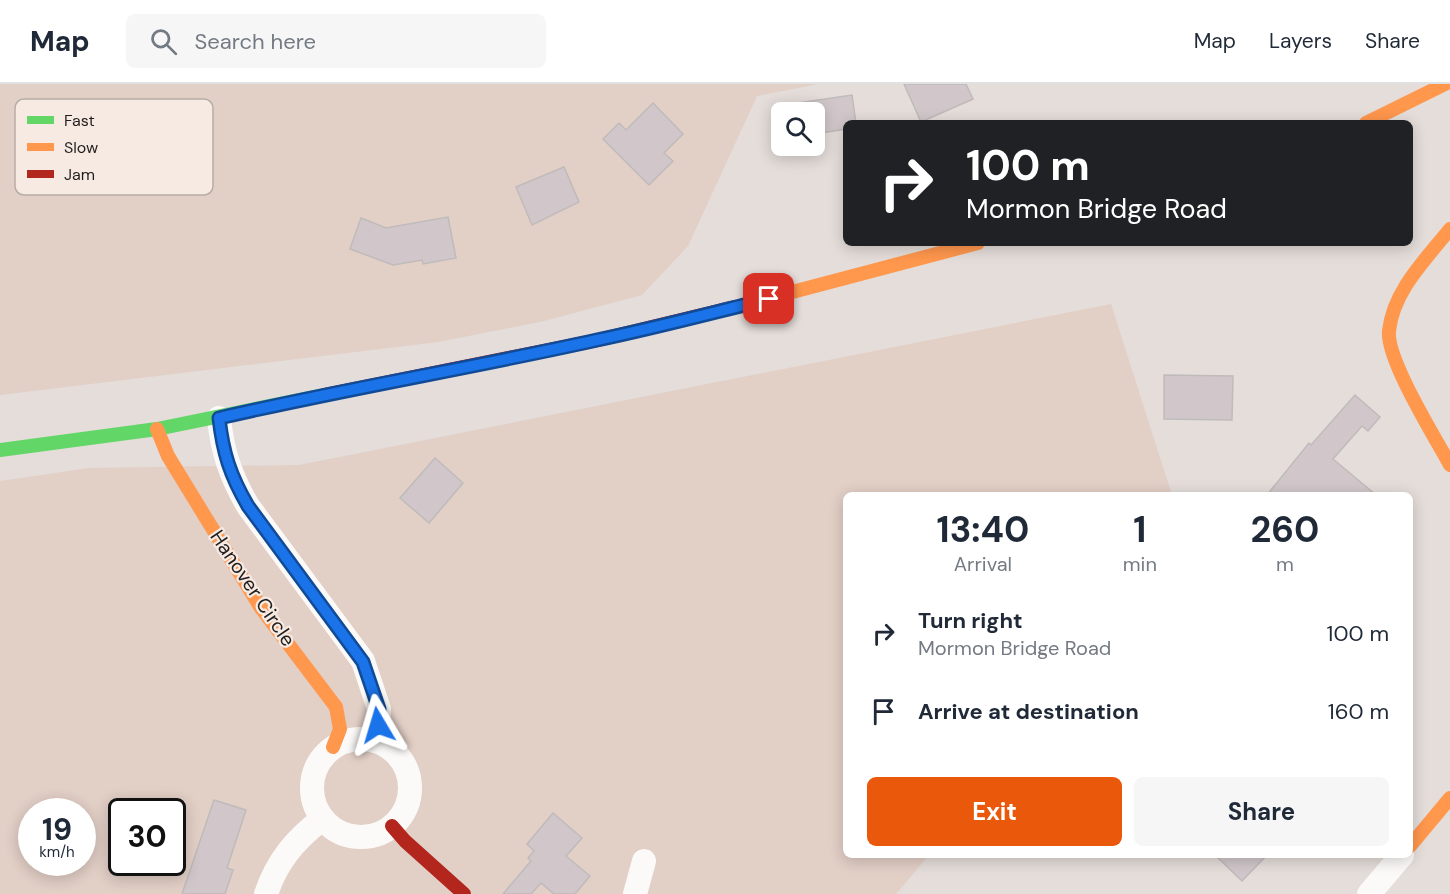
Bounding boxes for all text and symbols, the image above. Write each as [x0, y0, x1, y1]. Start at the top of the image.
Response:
search box [126, 14, 546, 68]
text: Map [30, 23, 90, 60]
icon: search [147, 25, 180, 58]
text: Search here [195, 27, 316, 56]
text: Map [1194, 27, 1236, 55]
text: Layers [1269, 27, 1332, 55]
text: Share [1365, 27, 1420, 55]
legend [15, 99, 213, 195]
map controls [771, 102, 825, 156]
button: search [771, 102, 825, 156]
text: Fast [64, 110, 95, 131]
text: Slow [64, 137, 98, 158]
text: 100 m [966, 138, 1090, 193]
icon: right [867, 144, 945, 222]
text: Jam [64, 164, 95, 185]
text: Mormon Bridge Road [966, 191, 1227, 226]
pin [743, 273, 794, 324]
icon: arrive [752, 282, 785, 315]
text: 13:40 [937, 506, 1029, 553]
text: 1 [1133, 506, 1146, 553]
text: 260 [1250, 506, 1319, 553]
street label: Hanover Circle [205, 525, 301, 651]
text: Arrival [954, 551, 1012, 577]
text: min [1123, 551, 1157, 577]
text: m [1276, 551, 1294, 577]
text: Turn right [918, 606, 1023, 635]
icon: right [867, 617, 900, 650]
text: 100 m [1327, 619, 1389, 648]
text: Mormon Bridge Road [918, 635, 1111, 661]
position arrow [346, 693, 410, 757]
icon: arrive [867, 695, 900, 728]
text: Arrive at destination [918, 697, 1139, 726]
text: 160 m [1328, 697, 1389, 726]
button: Exit [867, 777, 1122, 846]
button: Share [1134, 777, 1389, 846]
speed limit sign: 30 [108, 798, 186, 876]
text: 19 [42, 810, 72, 849]
text: km/h [39, 842, 75, 862]

